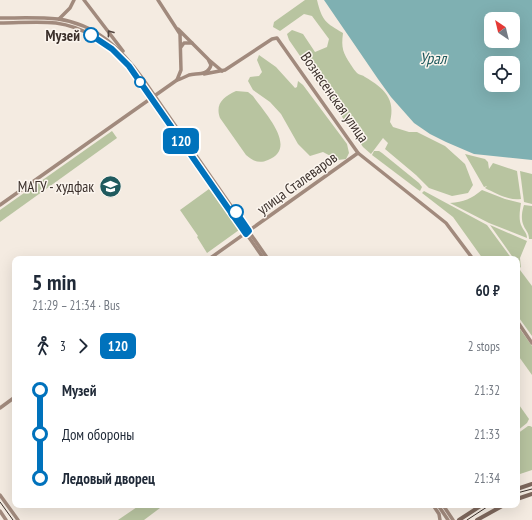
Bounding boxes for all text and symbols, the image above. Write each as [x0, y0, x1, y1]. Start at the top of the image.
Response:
north arrow [484, 12, 520, 48]
map controls [484, 12, 520, 92]
place label: Музей [46, 26, 80, 45]
marker: Музей [83, 27, 99, 43]
one-way arrow [107, 31, 114, 38]
street label: Вознесенская улица [297, 48, 373, 146]
water label: Урал [420, 48, 448, 68]
button: locate [484, 56, 520, 92]
unlabelled marker [134, 76, 146, 88]
line badge: 120 [158, 128, 204, 154]
text: 120 [171, 132, 191, 150]
street label: улица Сталеваров [253, 148, 341, 218]
school or university icon: МАГУ - худфак [97, 173, 123, 199]
place label: МАГУ - худфак [18, 177, 94, 196]
unlabelled marker [228, 204, 244, 220]
text: 5 min [32, 268, 76, 296]
text: 60 ₽ [475, 281, 500, 300]
text: 21:29 – 21:34 · Bus [32, 297, 120, 314]
icon: walk [32, 335, 54, 357]
icon: forward [72, 335, 94, 357]
text: 120 [108, 337, 128, 355]
text: 3 [60, 338, 66, 355]
text: 2 stops [468, 338, 500, 355]
text: Музей [62, 381, 96, 400]
text: 21:32 [474, 382, 500, 399]
text: Дом обороны [62, 425, 134, 444]
text: 21:33 [474, 426, 500, 443]
text: Ледовый дворец [62, 469, 155, 488]
text: 21:34 [474, 470, 500, 487]

